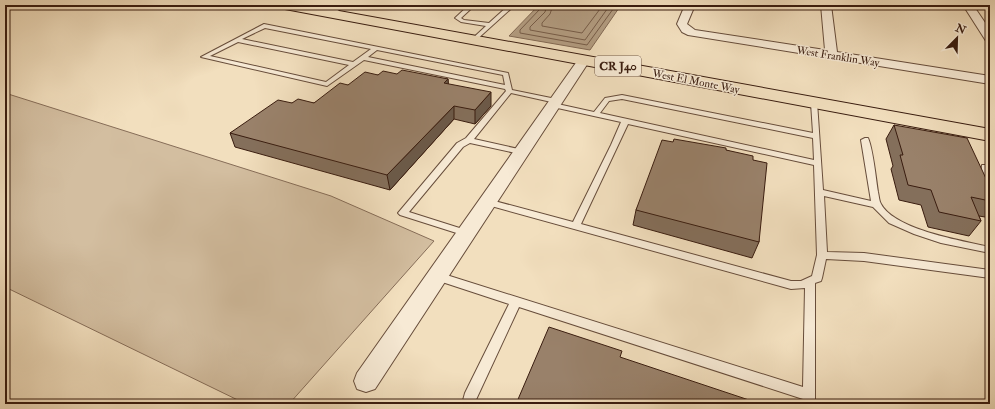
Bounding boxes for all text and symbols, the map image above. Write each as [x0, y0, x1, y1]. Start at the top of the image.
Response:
north arrow [937, 18, 977, 58]
text: N [953, 21, 969, 38]
street label: West Franklin Way [794, 43, 881, 70]
road number: CR J40 [595, 56, 641, 76]
street label: West El Monte Way [650, 66, 741, 97]

